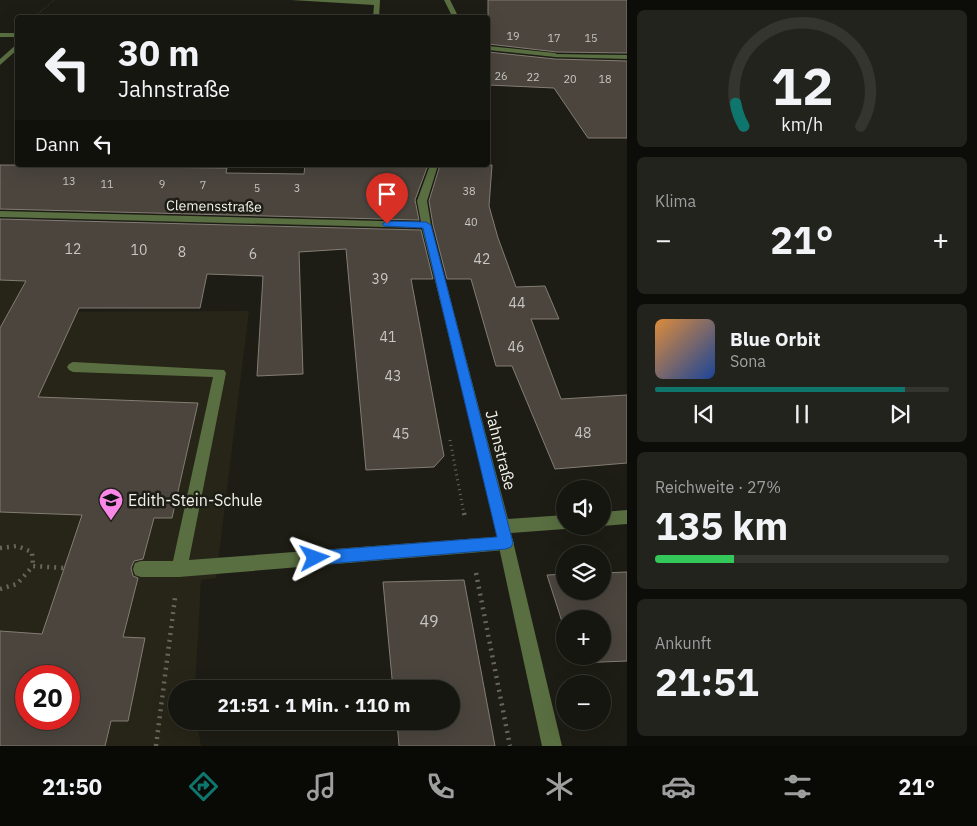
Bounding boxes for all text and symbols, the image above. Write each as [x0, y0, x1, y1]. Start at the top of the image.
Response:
house number: 19 [506, 29, 520, 43]
text: 30 m [118, 30, 200, 76]
house number: 17 [547, 31, 561, 45]
house number: 15 [584, 31, 598, 45]
icon: left [35, 35, 100, 100]
text: 12 [771, 52, 833, 119]
house number: 26 [494, 69, 508, 83]
house number: 22 [526, 70, 540, 84]
house number: 20 [563, 72, 577, 86]
house number: 18 [598, 72, 612, 86]
text: Jahnstraße [118, 74, 230, 103]
text: km/h [781, 113, 823, 136]
icon: left [89, 130, 117, 158]
text: Dann [35, 132, 79, 156]
pin [366, 173, 408, 224]
house number: 13 [62, 174, 76, 188]
house number: 11 [100, 177, 114, 191]
house number: 9 [159, 177, 165, 191]
house number: 7 [200, 178, 206, 192]
icon: arrive [373, 180, 401, 208]
house number: 5 [254, 181, 260, 195]
house number: 3 [294, 181, 300, 195]
house number: 38 [462, 184, 476, 198]
text: Klima [655, 191, 696, 211]
street label: Clemensstraße [166, 196, 262, 216]
house number: 40 [464, 215, 478, 229]
text: 21° [770, 215, 834, 264]
text: − [655, 221, 672, 258]
text: + [932, 221, 949, 258]
house number: 12 [65, 240, 81, 258]
house number: 10 [131, 241, 147, 259]
house number: 8 [178, 243, 186, 261]
house number: 6 [249, 245, 257, 263]
house number: 42 [474, 250, 490, 268]
house number: 39 [372, 270, 388, 288]
house number: 44 [509, 294, 525, 312]
text: Blue Orbit [730, 327, 820, 351]
house number: 41 [380, 328, 396, 346]
house number: 46 [508, 338, 524, 356]
text: Sona [730, 351, 766, 371]
house number: 43 [385, 367, 401, 385]
icon: previous [690, 400, 718, 428]
icon: pause [788, 400, 816, 428]
icon: next [886, 400, 914, 428]
street label: Jahnstraße [481, 408, 521, 492]
house number: 48 [575, 424, 591, 442]
house number: 45 [393, 425, 409, 443]
text: Reichweite · 27% [655, 477, 781, 497]
map controls [556, 480, 611, 730]
button: sound [556, 480, 611, 535]
school or university icon: Edith-Stein-Schule [98, 487, 124, 521]
place label: Edith-Stein-Schule [128, 490, 263, 510]
text: 135 km [655, 501, 788, 550]
position arrow [288, 531, 340, 583]
button: layers [556, 545, 611, 600]
button: + [556, 610, 611, 665]
house number: 49 [419, 611, 439, 631]
text: Ankunft [655, 633, 712, 653]
text: 21:51 [655, 657, 759, 706]
speed limit sign: 20 [15, 665, 80, 730]
button: − [556, 675, 611, 730]
text: 21:51 · 1 Min. · 110 m [217, 693, 411, 717]
icon: directions [186, 769, 221, 804]
icon: music [304, 769, 339, 804]
icon: phone [423, 769, 458, 804]
icon: climate [542, 769, 577, 804]
icon: car [661, 769, 696, 804]
icon: filters [780, 769, 815, 804]
text: 21:50 [42, 772, 102, 801]
text: 21° [898, 772, 935, 801]

